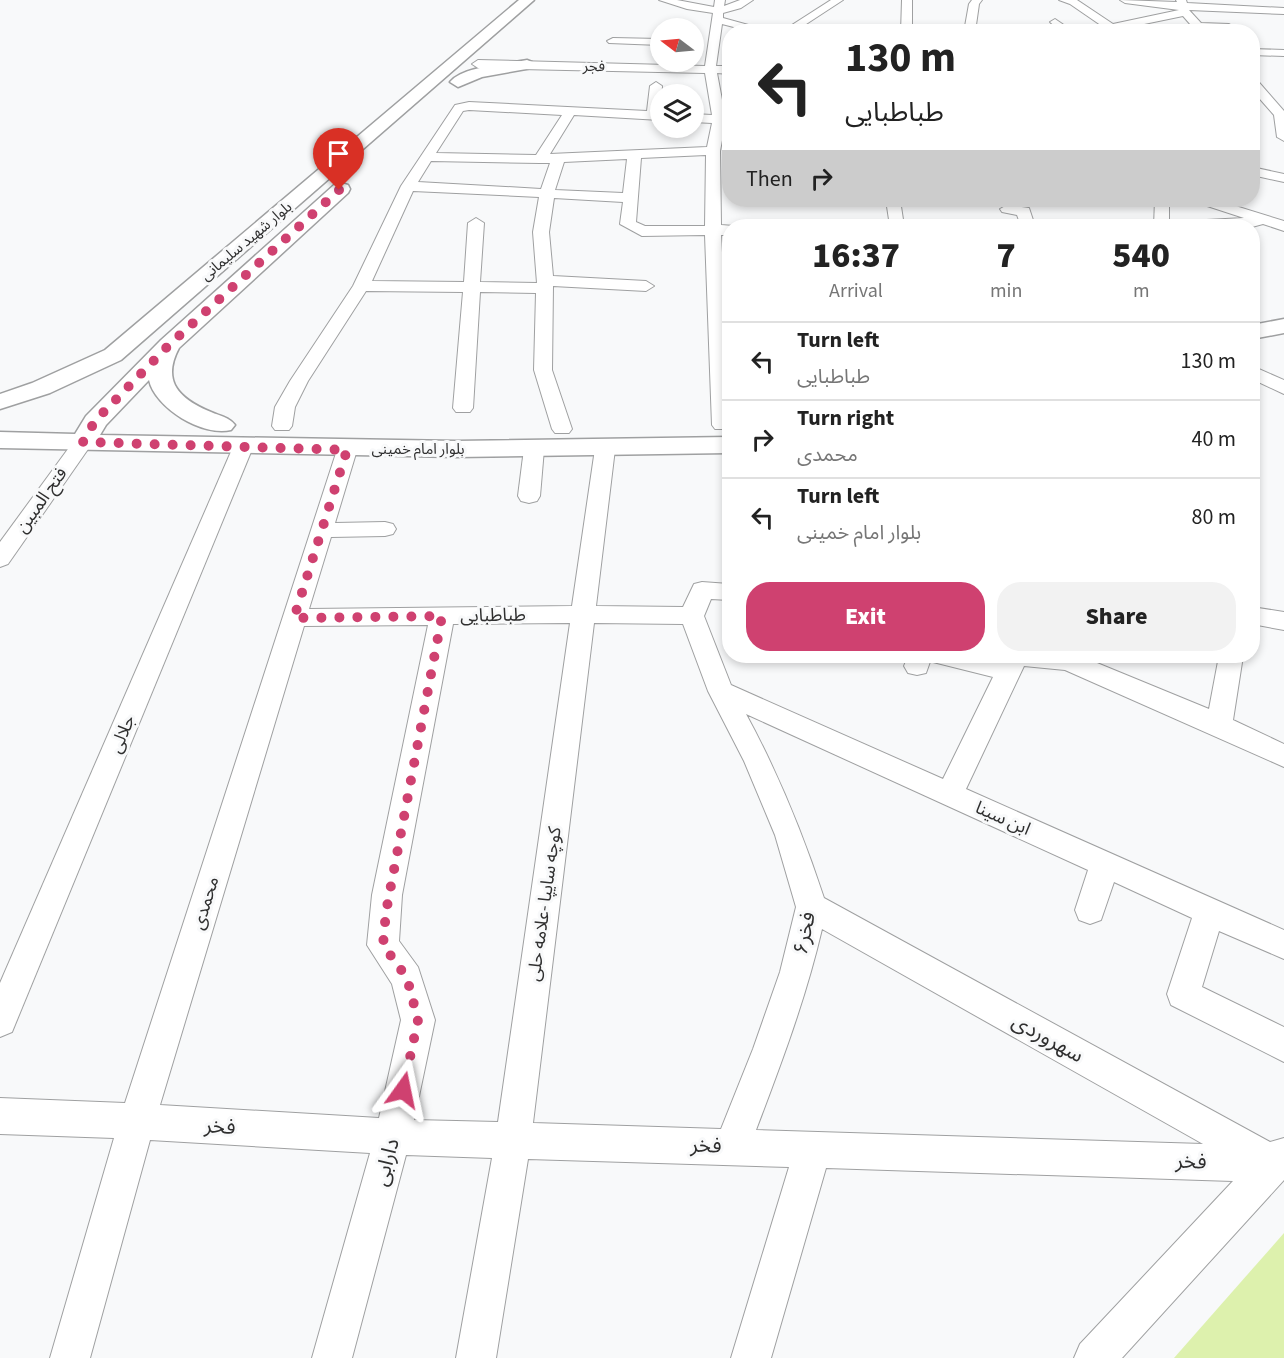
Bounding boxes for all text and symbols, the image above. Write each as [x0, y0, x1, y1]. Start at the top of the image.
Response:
north arrow [650, 18, 704, 72]
map controls [650, 18, 704, 138]
text: 130 m [845, 28, 956, 88]
icon: left [746, 48, 824, 126]
street label: فجر [582, 56, 606, 77]
button: layers [650, 84, 704, 138]
text: طباطبایی [845, 93, 944, 132]
pin [313, 128, 364, 190]
icon: arrive [322, 137, 355, 170]
icon: right [805, 162, 838, 195]
text: Then [746, 163, 793, 195]
street label: بلوار شهید سلیمانی [196, 197, 297, 286]
text: 16:37 [812, 230, 900, 281]
text: 7 [997, 230, 1016, 281]
text: 540 [1112, 230, 1170, 281]
text: Arrival [829, 277, 883, 305]
text: min [990, 277, 1022, 305]
text: m [1133, 277, 1149, 305]
text: Turn left [797, 324, 879, 356]
icon: left [746, 345, 779, 378]
text: 130 m [1181, 345, 1236, 377]
text: طباطبایی [797, 363, 870, 391]
text: Turn right [797, 402, 894, 434]
icon: right [746, 423, 779, 456]
text: 40 m [1191, 423, 1236, 455]
street label: بلوار امام خمینی [371, 439, 465, 460]
text: محمدی [797, 441, 858, 469]
street label: فتح المبین [10, 462, 73, 538]
text: Turn left [797, 480, 879, 512]
icon: left [746, 501, 779, 534]
text: 80 m [1191, 501, 1236, 533]
text: بلوار امام خمینی [797, 519, 921, 547]
button: Exit [746, 582, 985, 651]
button: Share [997, 582, 1236, 651]
street label: طباطبایی [460, 602, 526, 629]
street label: جلالی [103, 711, 142, 757]
street label: ابن سینا [971, 795, 1034, 842]
street label: کوچه سایپا -علامه حلی [521, 825, 568, 983]
street label: محمدی [186, 873, 225, 933]
street label: فخر۶ [785, 909, 823, 957]
street label: سهروردی [1007, 1006, 1089, 1070]
position arrow [371, 1058, 435, 1122]
street label: فخر [202, 1110, 237, 1142]
street label: فخر [689, 1129, 722, 1161]
street label: دارابی [365, 1135, 407, 1189]
street label: فخر [1174, 1145, 1207, 1177]

